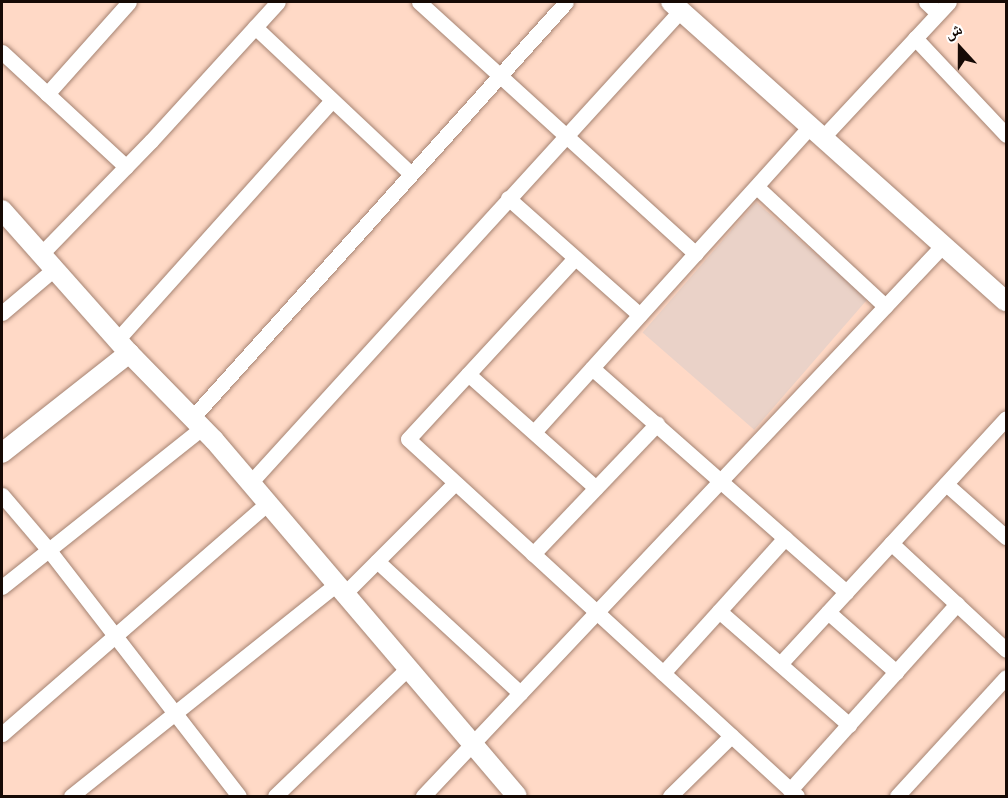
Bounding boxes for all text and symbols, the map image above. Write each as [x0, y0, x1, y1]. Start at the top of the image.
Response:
north arrow [930, 18, 990, 78]
text: ش [942, 19, 965, 43]

